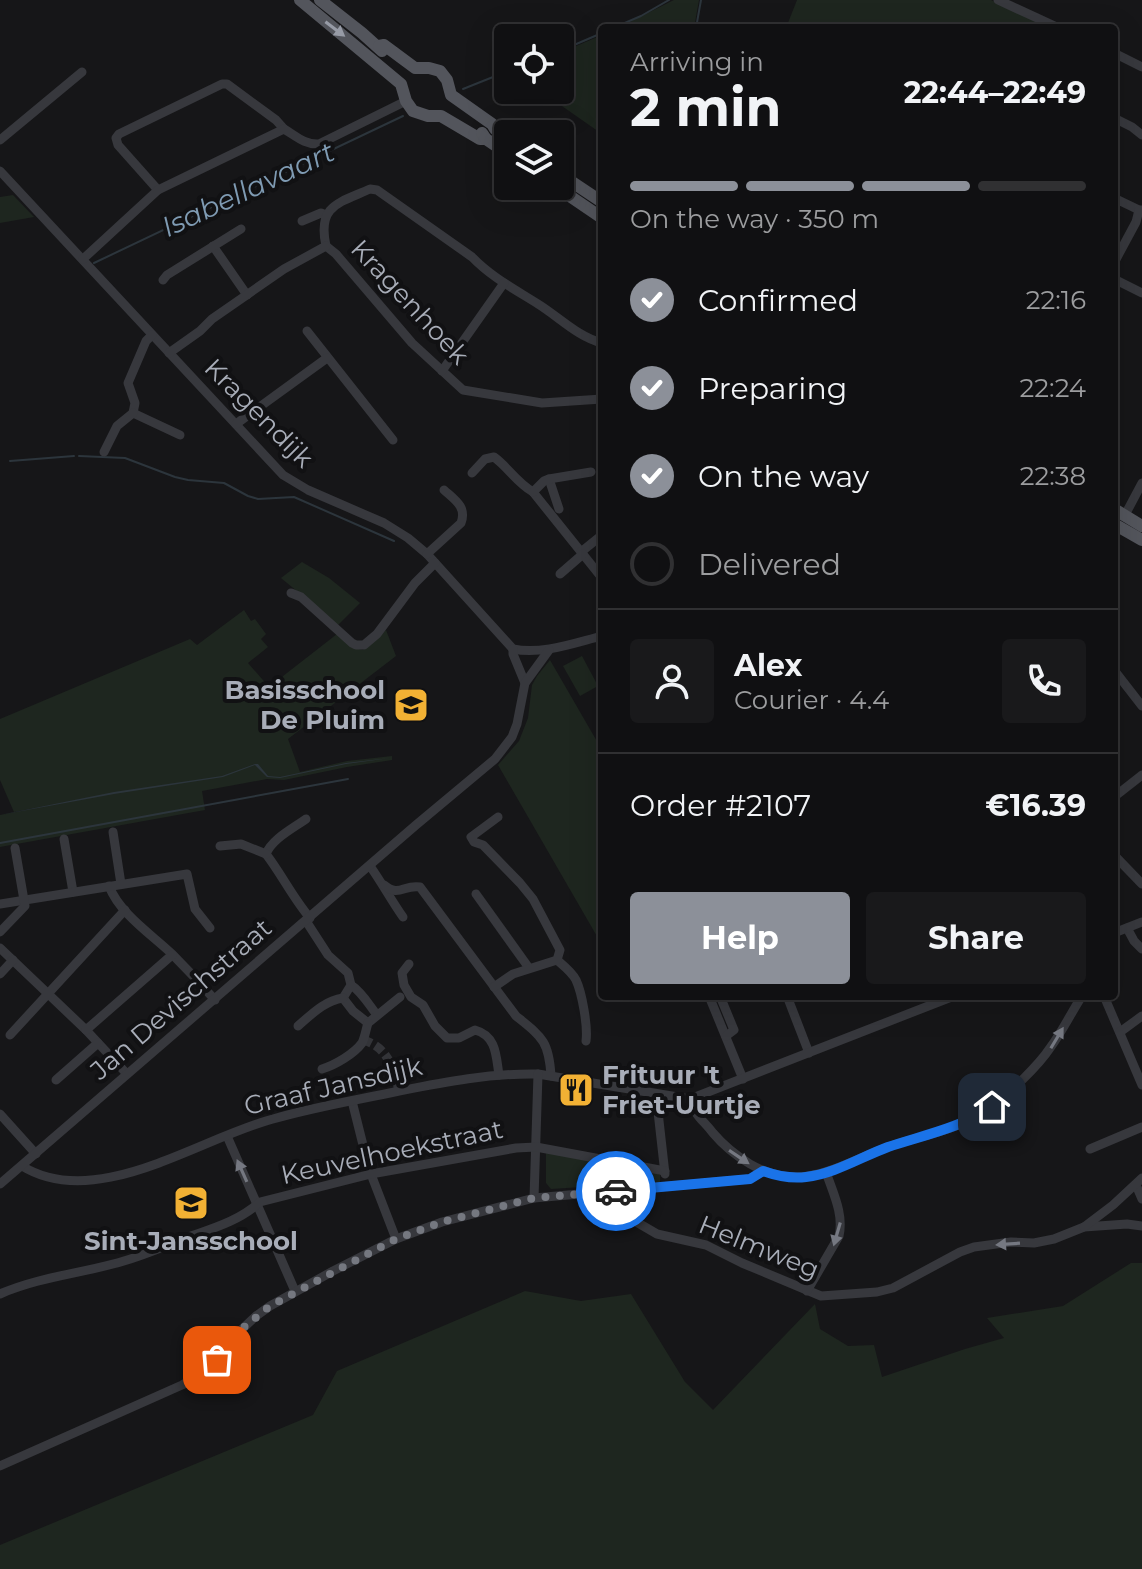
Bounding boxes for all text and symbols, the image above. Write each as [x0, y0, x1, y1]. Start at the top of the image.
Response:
one-way arrow [325, 20, 345, 36]
map controls [494, 24, 574, 200]
button: locate [494, 24, 574, 104]
text: Arriving in [630, 46, 764, 78]
text: 22:44–22:49 [904, 74, 1086, 111]
text: 2 min [630, 76, 782, 139]
button: layers [494, 120, 574, 200]
water label: Isabellavaart [156, 134, 340, 244]
text: On the way · 350 m [630, 203, 879, 235]
street label: Kragenhoek [344, 233, 476, 371]
icon: check [630, 278, 674, 322]
text: Confirmed [698, 282, 858, 319]
text: 22:16 [1026, 284, 1086, 316]
street label: Kragendijk [198, 352, 321, 475]
icon: check [630, 366, 674, 410]
text: Preparing [698, 370, 847, 407]
text: 22:24 [1020, 372, 1086, 404]
icon: check [630, 454, 674, 498]
text: On the way [698, 458, 869, 495]
text: 22:38 [1020, 460, 1086, 492]
text: Delivered [698, 546, 841, 583]
button: person [630, 639, 714, 723]
button: phone [1002, 639, 1086, 723]
text: Alex [734, 647, 802, 684]
place label: Basisschool De Pluim [225, 674, 385, 736]
text: Courier · 4.4 [734, 684, 889, 716]
school or university icon: Basisschool De Pluim [392, 686, 430, 724]
text: Order #2107 [630, 787, 811, 824]
text: €16.39 [985, 787, 1086, 824]
button: Help [630, 892, 850, 984]
button: Share [866, 892, 1086, 984]
street label: Jan Devischstraat [83, 912, 278, 1087]
one-way arrow [1049, 1027, 1063, 1049]
street label: Graaf Jansdijk [241, 1050, 426, 1122]
place label: Frituur 't Friet-Uurtje [602, 1059, 761, 1121]
restaurant icon: Frituur 't Friet-Uurtje [557, 1071, 595, 1109]
pin [958, 1073, 1026, 1141]
icon: home [970, 1085, 1014, 1129]
street label: Keuvelhoekstraat [278, 1113, 506, 1191]
one-way arrow [728, 1149, 750, 1163]
courier [576, 1151, 656, 1231]
one-way arrow [235, 1159, 249, 1183]
icon: car [594, 1169, 638, 1213]
school or university icon: Sint-Jansschool [172, 1184, 210, 1222]
street label: Helmweg [694, 1208, 824, 1286]
one-way arrow [830, 1222, 842, 1247]
place label: Sint-Jansschool [84, 1225, 298, 1257]
one-way arrow [995, 1238, 1020, 1251]
pin [183, 1326, 251, 1394]
icon: bag [195, 1338, 239, 1382]

